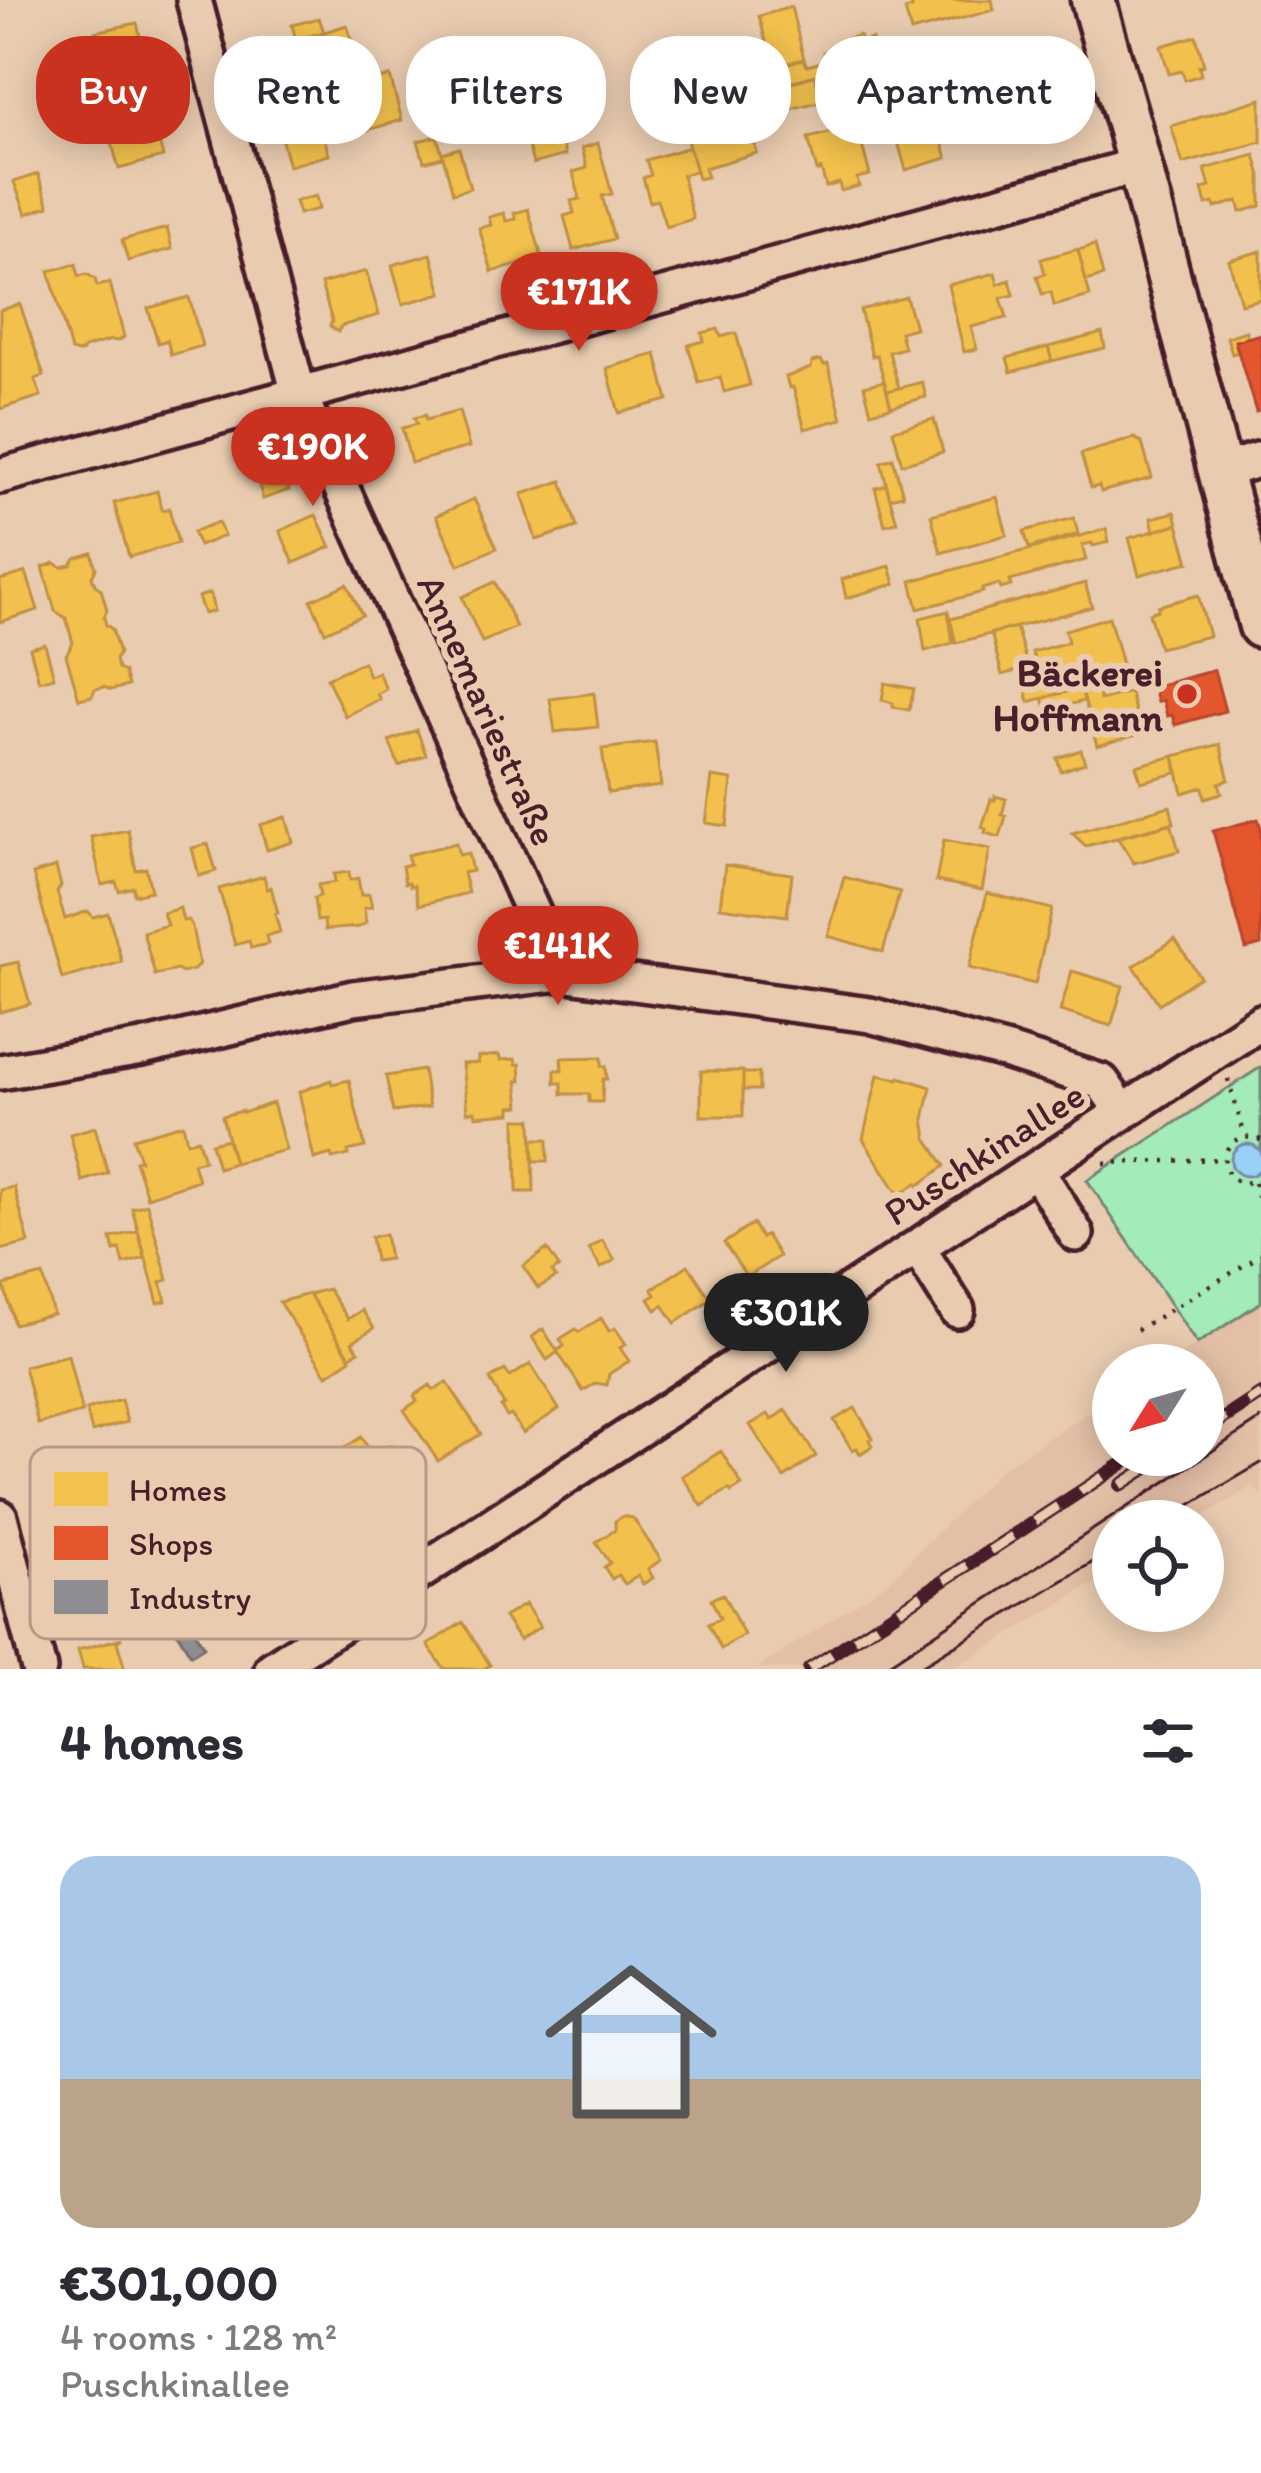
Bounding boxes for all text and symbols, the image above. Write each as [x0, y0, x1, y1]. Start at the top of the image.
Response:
chip: Buy [36, 36, 190, 144]
chip: Rent [214, 36, 382, 144]
chip: Filters [406, 36, 606, 144]
chip: New [630, 36, 791, 144]
chip: Apartment [815, 36, 1095, 144]
pin: €171K [495, 252, 663, 354]
text: €171K [528, 267, 630, 314]
pin: €190K [229, 407, 397, 509]
text: €190K [258, 422, 368, 469]
street label: Annemariestraße [407, 567, 569, 853]
place label: Bäckerei Hoffmann [993, 649, 1163, 741]
marker: Bäckerei Hoffmann [1174, 681, 1200, 707]
pin: €141K [474, 906, 642, 1008]
text: €141K [505, 921, 611, 968]
street label: Puschkinallee [875, 1071, 1093, 1235]
pin: €301K [702, 1273, 870, 1375]
text: €301K [731, 1288, 841, 1335]
north arrow [1092, 1344, 1224, 1476]
map controls [1092, 1344, 1224, 1632]
legend [30, 1447, 426, 1639]
text: Homes [129, 1470, 227, 1509]
button: locate [1092, 1500, 1224, 1632]
text: Shops [129, 1524, 213, 1563]
text: Industry [129, 1578, 252, 1617]
icon: filters [1135, 1708, 1201, 1774]
text: 4 homes [60, 1711, 244, 1772]
icon: home [523, 1934, 739, 2150]
text: €301,000 [60, 2252, 278, 2313]
text: 4 rooms · 128 m² [60, 2313, 337, 2360]
text: Puschkinallee [60, 2360, 290, 2407]

